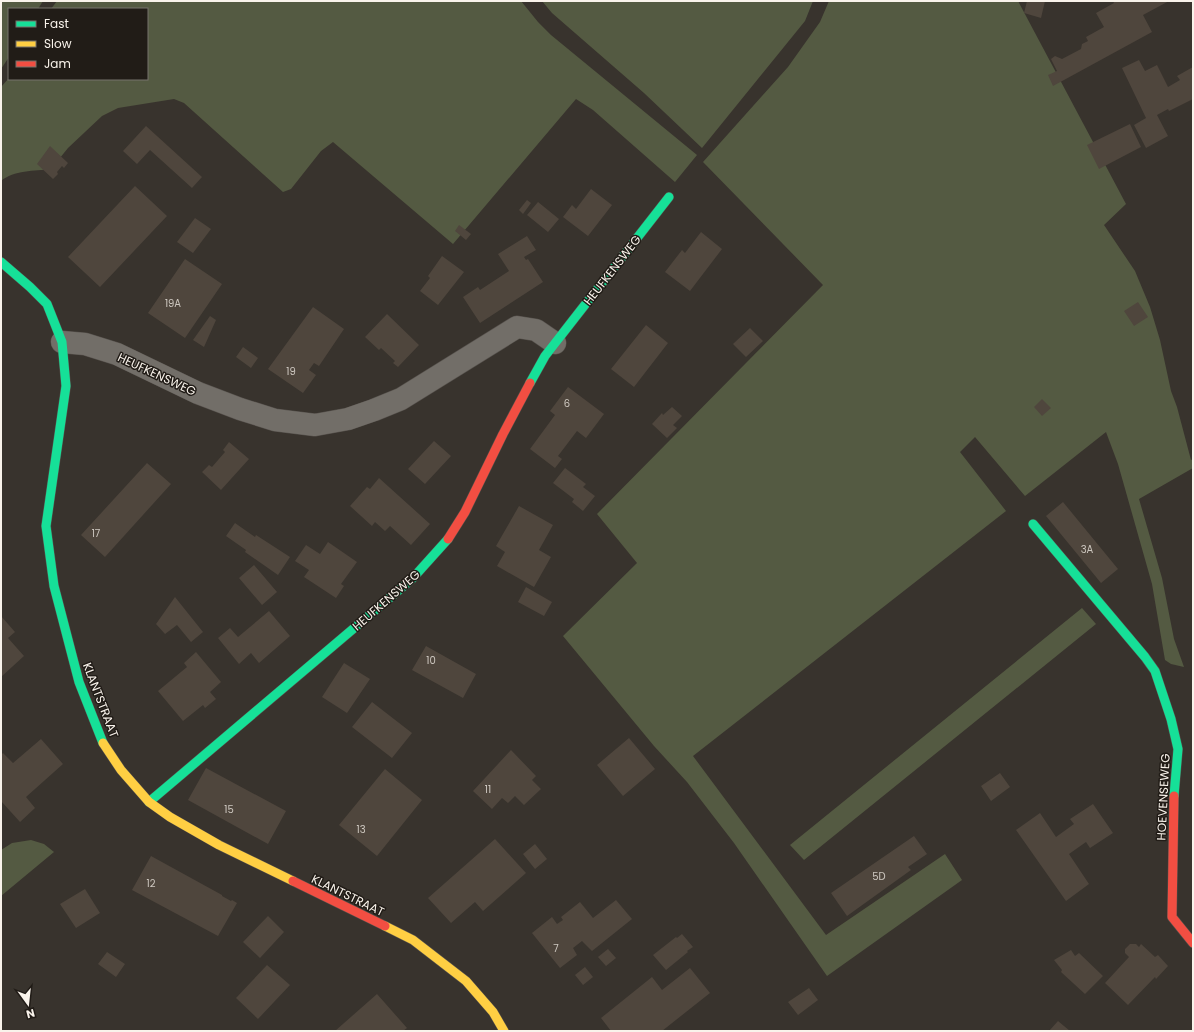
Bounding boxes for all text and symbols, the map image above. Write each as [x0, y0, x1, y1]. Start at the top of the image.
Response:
legend [8, 8, 148, 80]
text: Fast [44, 15, 69, 32]
text: Slow [44, 35, 72, 52]
text: Jam [44, 55, 71, 72]
street label: HEUFKENSWEG [579, 231, 645, 309]
house number: 19A [165, 296, 181, 311]
street label: HEUFKENSWEG [115, 348, 199, 400]
house number: 19 [286, 364, 296, 379]
house number: 6 [564, 396, 570, 411]
house number: 17 [92, 526, 101, 541]
house number: 3A [1081, 542, 1094, 557]
street label: HEUFKENSWEG [348, 566, 424, 634]
house number: 10 [426, 653, 436, 668]
street label: KLANTSTRAAT [79, 660, 123, 740]
street label: HOEVENSEWEG [1152, 753, 1174, 841]
house number: 11 [485, 782, 491, 797]
house number: 15 [224, 802, 234, 817]
house number: 13 [356, 822, 366, 837]
house number: 5D [872, 869, 886, 884]
street label: KLANTSTRAAT [309, 870, 388, 920]
house number: 12 [147, 876, 156, 891]
house number: 7 [553, 941, 559, 956]
north arrow [8, 984, 48, 1024]
text: N [25, 1005, 37, 1022]

